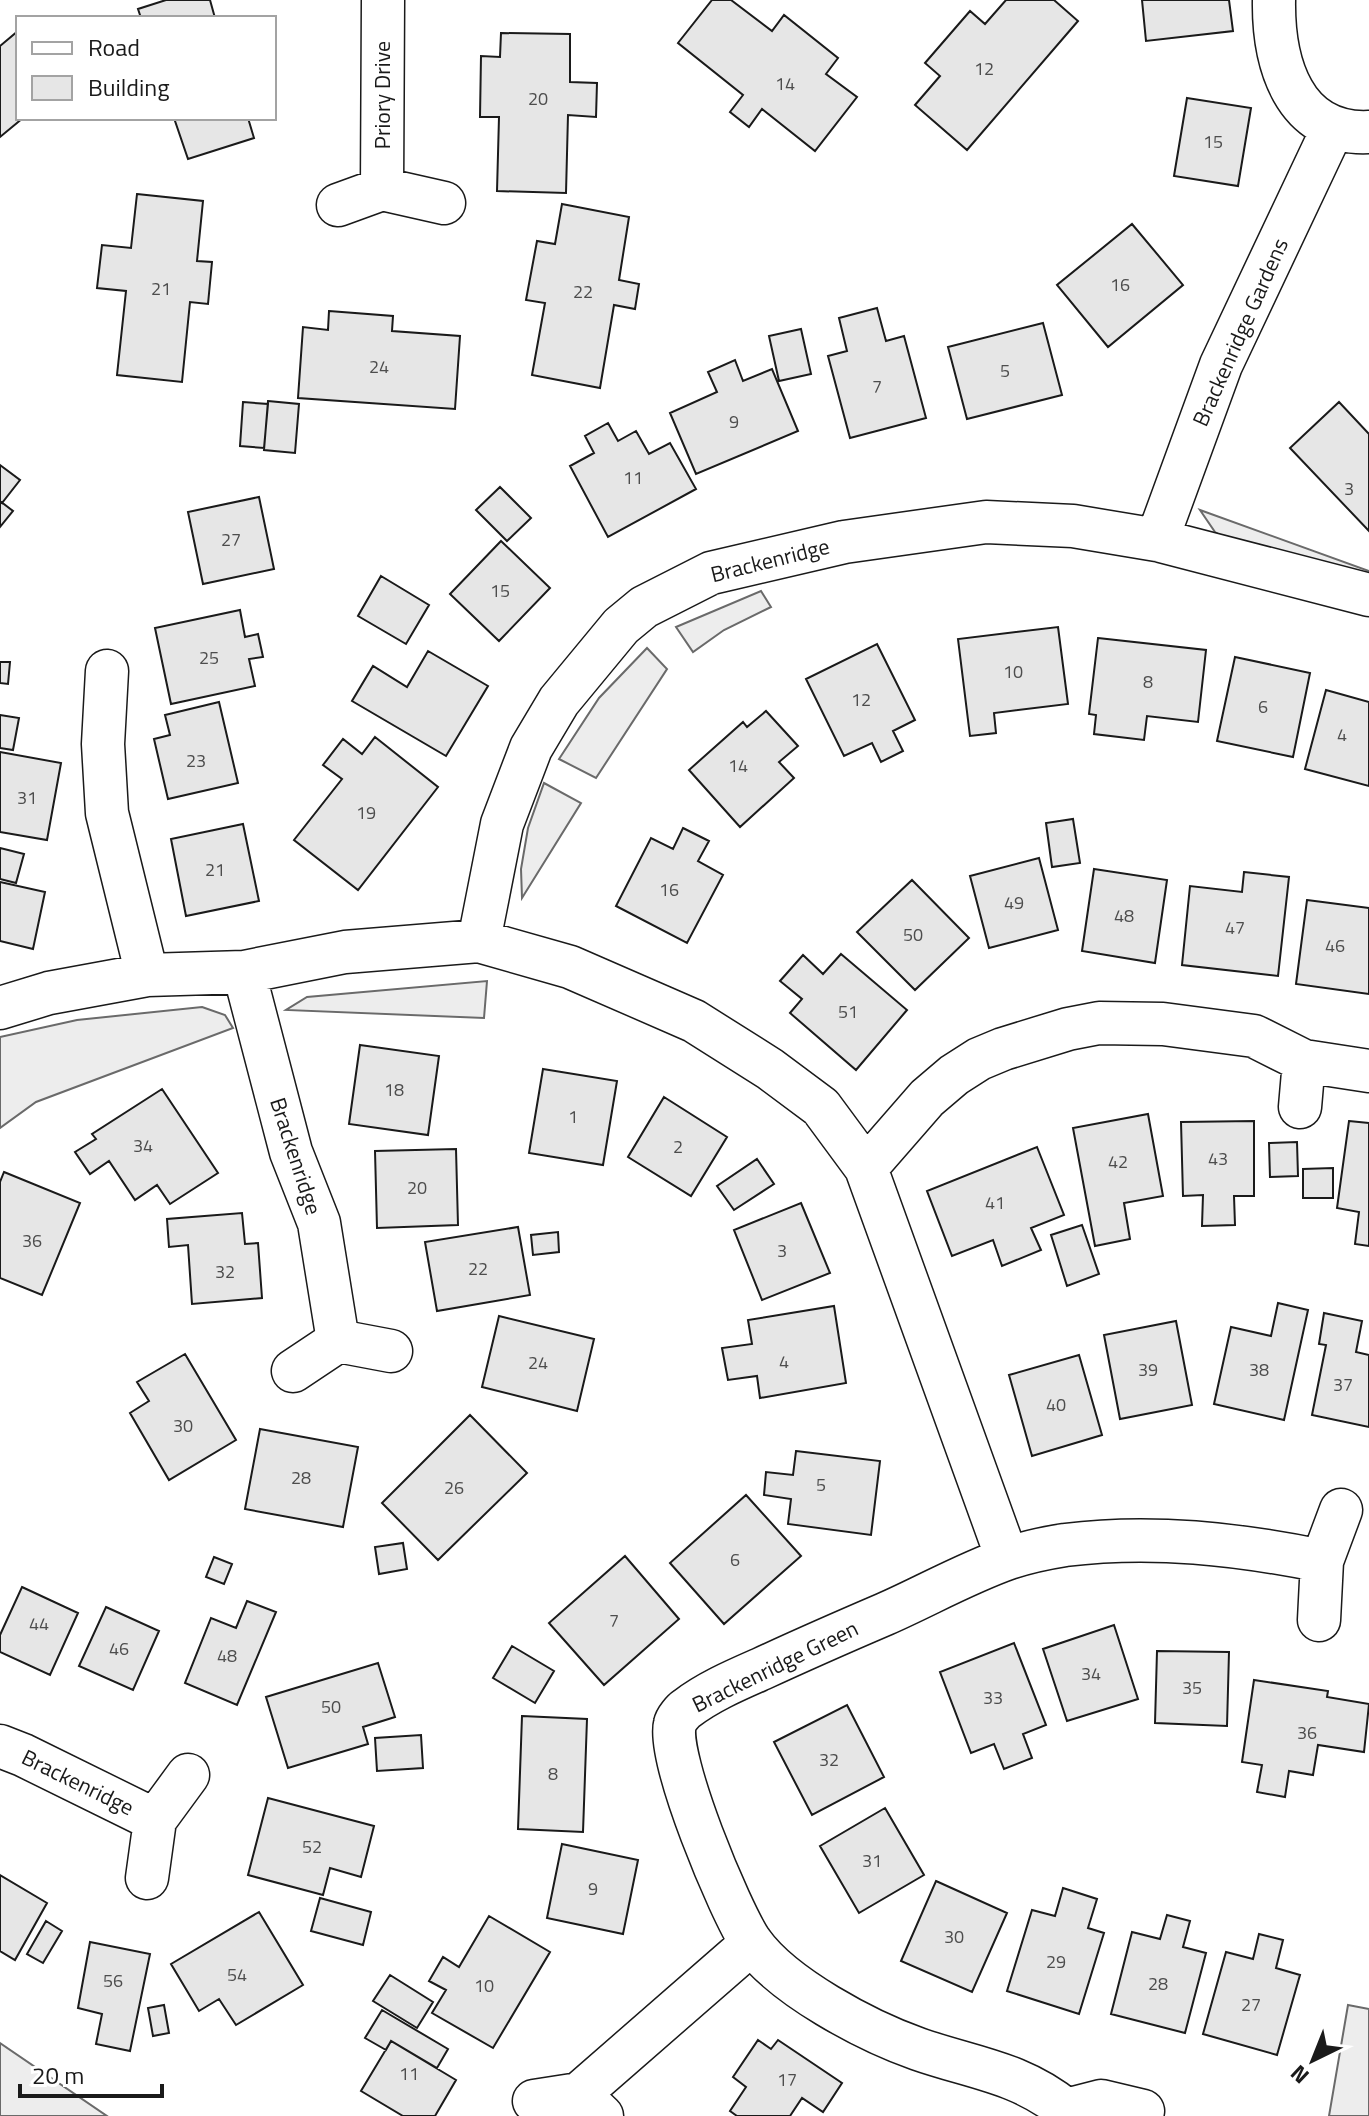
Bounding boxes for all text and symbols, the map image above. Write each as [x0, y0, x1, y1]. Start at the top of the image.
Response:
legend [16, 16, 276, 120]
text: Road [88, 29, 140, 65]
street label: Priory Drive [365, 41, 399, 149]
house number: 12 [974, 55, 994, 82]
text: Building [88, 69, 170, 105]
house number: 14 [775, 70, 795, 97]
house number: 20 [528, 85, 548, 112]
house number: 15 [1203, 128, 1223, 155]
street label: Brackenridge Gardens [1183, 232, 1297, 432]
house number: 16 [1110, 271, 1130, 298]
house number: 21 [151, 275, 171, 302]
house number: 22 [573, 278, 593, 305]
house number: 24 [369, 353, 389, 380]
house number: 5 [1000, 357, 1010, 384]
house number: 7 [872, 373, 882, 400]
house number: 9 [729, 408, 739, 435]
house number: 11 [623, 464, 643, 491]
house number: 3 [1344, 475, 1354, 502]
house number: 27 [221, 526, 241, 553]
street label: Brackenridge [707, 529, 833, 591]
house number: 15 [490, 577, 510, 604]
house number: 25 [199, 644, 219, 671]
house number: 10 [1003, 658, 1023, 685]
house number: 8 [1143, 668, 1153, 695]
house number: 12 [851, 686, 871, 713]
house number: 6 [1258, 693, 1268, 720]
house number: 4 [1337, 721, 1347, 748]
house number: 23 [186, 747, 206, 774]
house number: 14 [728, 752, 748, 779]
house number: 31 [17, 784, 37, 811]
house number: 19 [356, 799, 376, 826]
house number: 21 [205, 856, 225, 883]
house number: 16 [659, 876, 679, 903]
house number: 49 [1004, 889, 1024, 916]
house number: 48 [1114, 902, 1134, 929]
house number: 47 [1225, 914, 1245, 941]
house number: 50 [903, 921, 923, 948]
house number: 46 [1325, 932, 1345, 959]
house number: 51 [838, 998, 858, 1025]
house number: 18 [384, 1076, 404, 1103]
street label: Brackenridge [261, 1093, 331, 1219]
house number: 1 [568, 1103, 578, 1130]
house number: 34 [133, 1132, 153, 1159]
house number: 2 [673, 1133, 683, 1160]
house number: 43 [1208, 1145, 1228, 1172]
house number: 42 [1108, 1148, 1128, 1175]
house number: 20 [407, 1174, 427, 1201]
house number: 41 [985, 1189, 1005, 1216]
house number: 36 [22, 1227, 42, 1254]
house number: 3 [777, 1237, 787, 1264]
house number: 22 [468, 1255, 488, 1282]
house number: 32 [215, 1258, 235, 1285]
house number: 4 [779, 1348, 789, 1375]
house number: 24 [528, 1349, 548, 1376]
house number: 39 [1138, 1356, 1158, 1383]
house number: 38 [1249, 1356, 1269, 1383]
house number: 37 [1333, 1371, 1353, 1398]
house number: 40 [1046, 1391, 1066, 1418]
house number: 30 [173, 1412, 193, 1439]
house number: 28 [291, 1464, 311, 1491]
house number: 5 [816, 1471, 826, 1498]
house number: 26 [444, 1474, 464, 1501]
house number: 6 [730, 1546, 740, 1573]
house number: 7 [609, 1607, 619, 1634]
house number: 44 [29, 1610, 49, 1637]
street label: Brackenridge Green [686, 1611, 864, 1721]
house number: 46 [109, 1635, 129, 1662]
house number: 48 [217, 1642, 237, 1669]
house number: 34 [1081, 1660, 1101, 1687]
house number: 35 [1182, 1674, 1202, 1701]
house number: 33 [983, 1684, 1003, 1711]
house number: 50 [321, 1693, 341, 1720]
house number: 36 [1297, 1719, 1317, 1746]
street label: Brackenridge [16, 1740, 140, 1824]
house number: 32 [819, 1746, 839, 1773]
house number: 8 [548, 1760, 558, 1787]
house number: 52 [302, 1833, 322, 1860]
house number: 31 [862, 1847, 882, 1874]
house number: 9 [588, 1875, 598, 1902]
house number: 30 [944, 1923, 964, 1950]
house number: 29 [1046, 1948, 1066, 1975]
house number: 54 [227, 1961, 247, 1988]
house number: 56 [103, 1967, 123, 1994]
house number: 28 [1148, 1970, 1168, 1997]
house number: 10 [474, 1972, 494, 1999]
house number: 27 [1241, 1991, 1261, 2018]
north arrow [1273, 2020, 1353, 2100]
scale bar [20, 2048, 162, 2098]
text: 20 m [32, 2057, 84, 2093]
text: N [1282, 2057, 1317, 2092]
house number: 11 [399, 2060, 419, 2087]
house number: 17 [777, 2066, 797, 2093]

